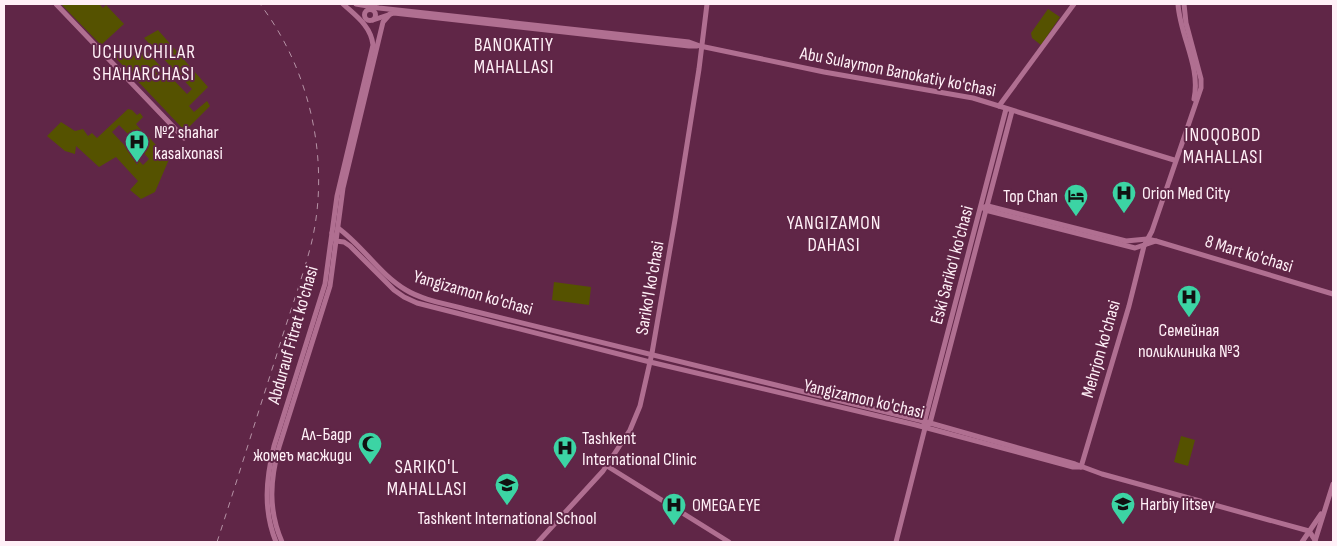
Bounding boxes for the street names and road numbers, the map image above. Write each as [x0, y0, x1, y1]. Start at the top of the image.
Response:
street label: Abu Sulaymon Banokatiy ko'chasi [797, 43, 998, 101]
street label: Eski Sariko'l ko'chasi [926, 203, 978, 327]
street label: 8 Mart ko'chasi [1203, 231, 1295, 277]
street label: Sariko'l ko'chasi [631, 240, 669, 336]
street label: Abdurauf Fitrat ko'chasi [263, 264, 323, 407]
street label: Yangizamon ko'chasi [411, 266, 535, 320]
street label: Mehrjon ko'chasi [1077, 298, 1125, 400]
street label: Yangizamon ko'chasi [802, 375, 926, 423]

